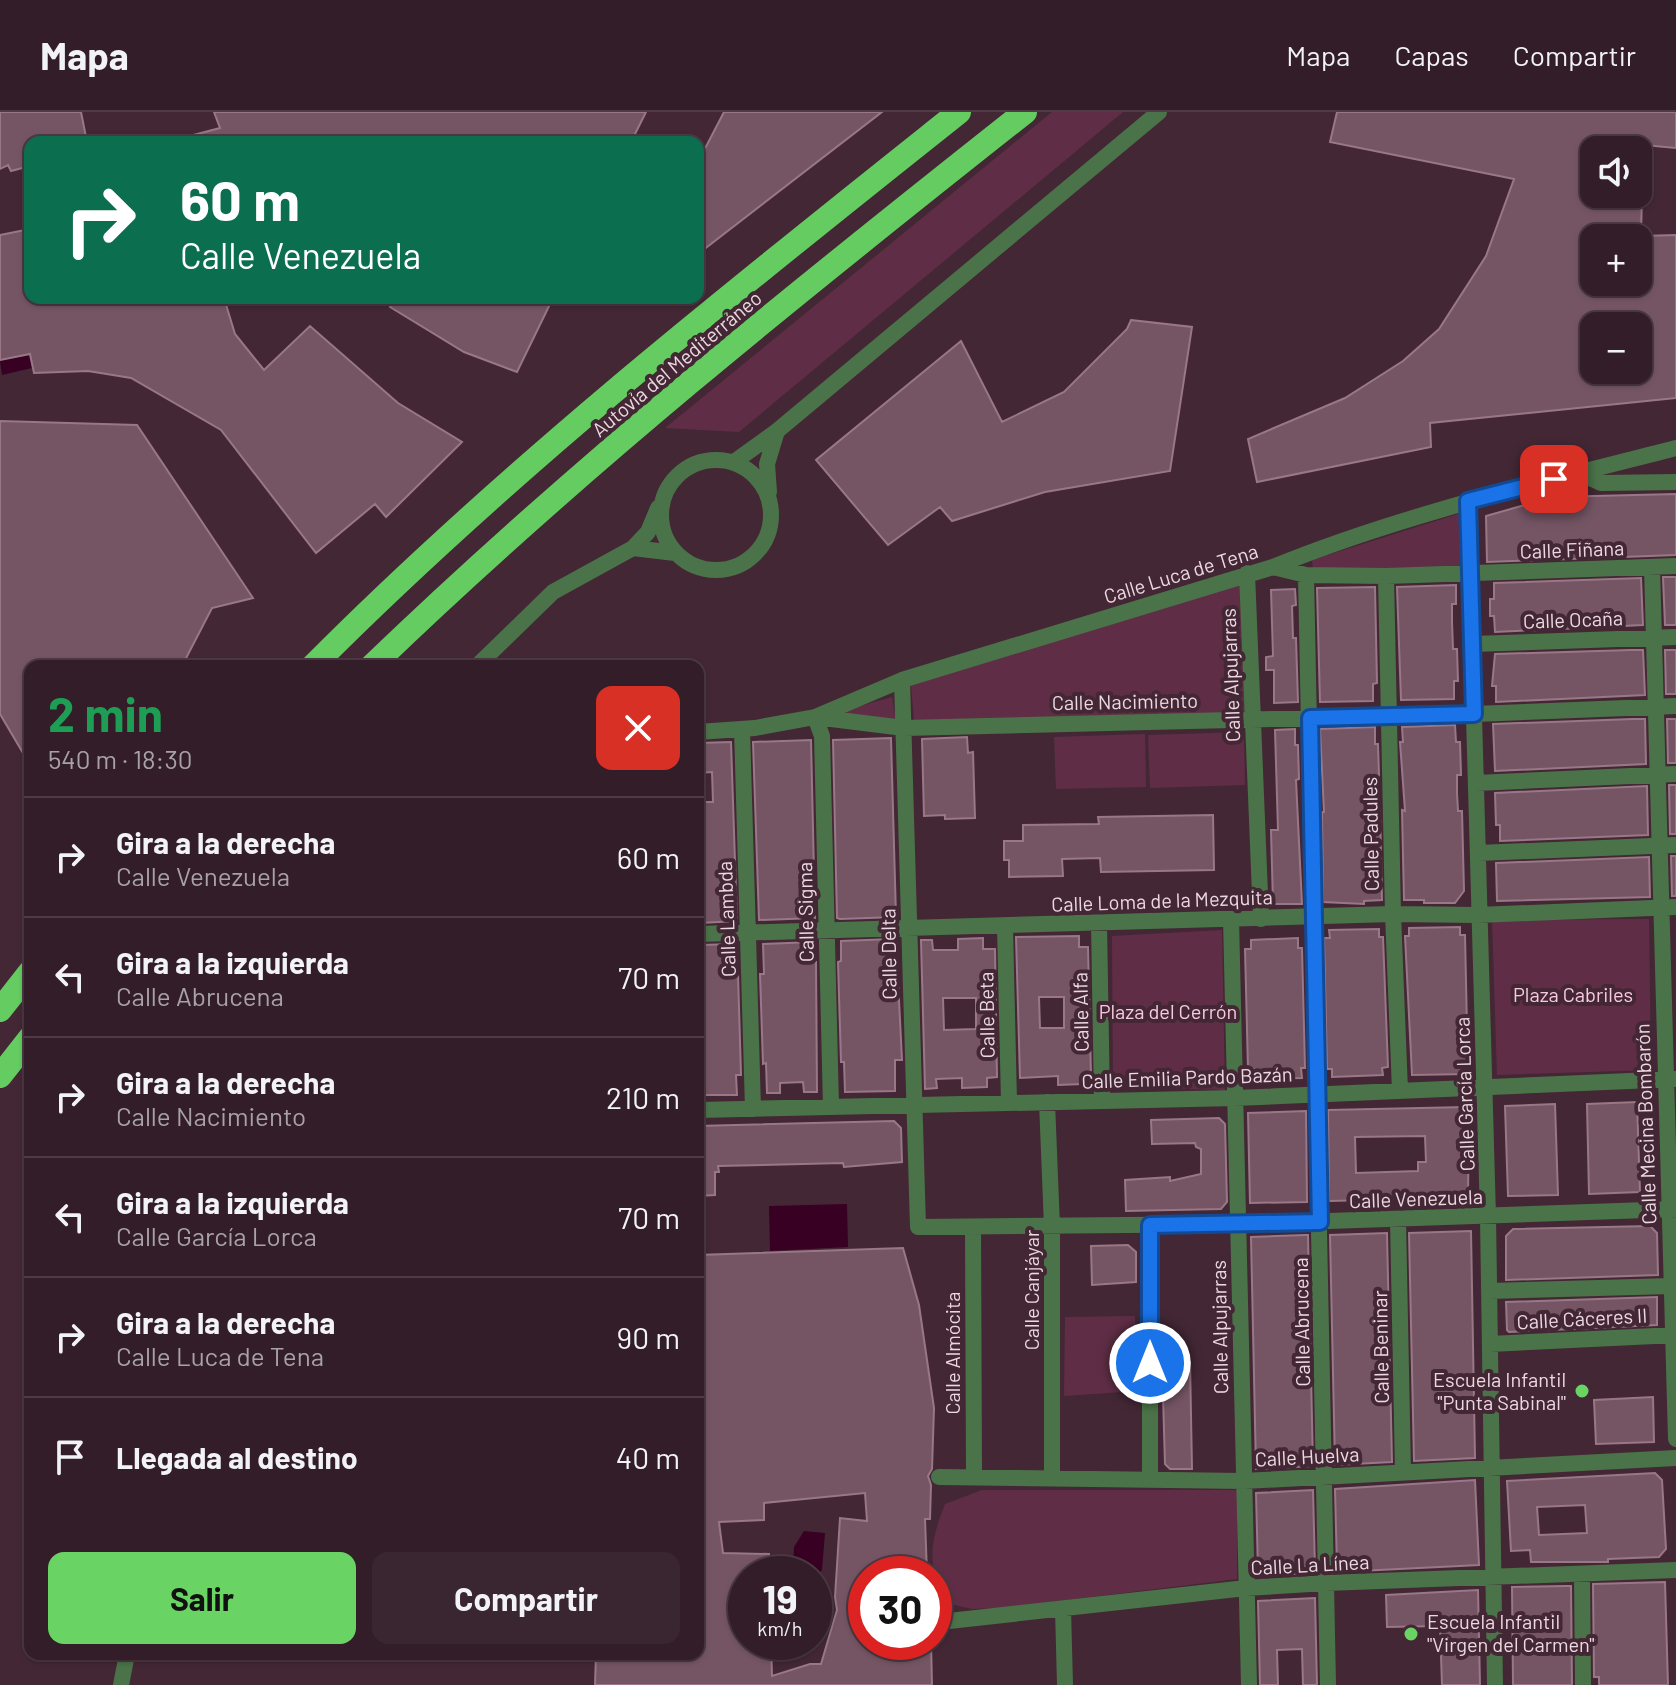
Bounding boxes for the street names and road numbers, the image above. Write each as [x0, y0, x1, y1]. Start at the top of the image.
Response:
street label: Autovía del Mediterráneo [587, 285, 766, 441]
street label: Calle Fiñana [1519, 535, 1625, 563]
street label: Calle Luca de Tena [1101, 538, 1261, 608]
street label: Calle Ocaña [1523, 605, 1623, 633]
street label: Calle Alpujarras [1216, 608, 1244, 742]
street label: Calle Nacimiento [1052, 688, 1198, 714]
street label: Calle Padules [1357, 777, 1383, 891]
street label: Calle Lambda [712, 861, 740, 977]
street label: Calle Sigma [792, 862, 818, 962]
street label: Calle Loma de la Mezquita [1051, 884, 1273, 916]
street label: Calle Delta [875, 908, 901, 1000]
street label: Calle Beta [973, 971, 999, 1059]
street label: Calle Alfa [1067, 972, 1093, 1052]
street label: Calle García Lorca [1449, 1016, 1479, 1172]
street label: Calle Mecina Bombarón [1629, 1023, 1661, 1225]
street label: Calle Emilia Pardo Bazán [1081, 1061, 1293, 1093]
street label: Calle Venezuela [1349, 1184, 1483, 1212]
street label: Calle Canjáyar [1019, 1230, 1043, 1350]
street label: Calle Abrucena [1288, 1257, 1314, 1387]
street label: Calle Alpujarras [1206, 1260, 1232, 1394]
street label: Calle Beninar [1367, 1290, 1393, 1404]
street label: Calle Almócita [940, 1292, 964, 1414]
street label: Calle Cáceres II [1516, 1303, 1648, 1333]
street label: Calle Huelva [1254, 1441, 1360, 1471]
street label: Calle La Línea [1250, 1549, 1370, 1579]

